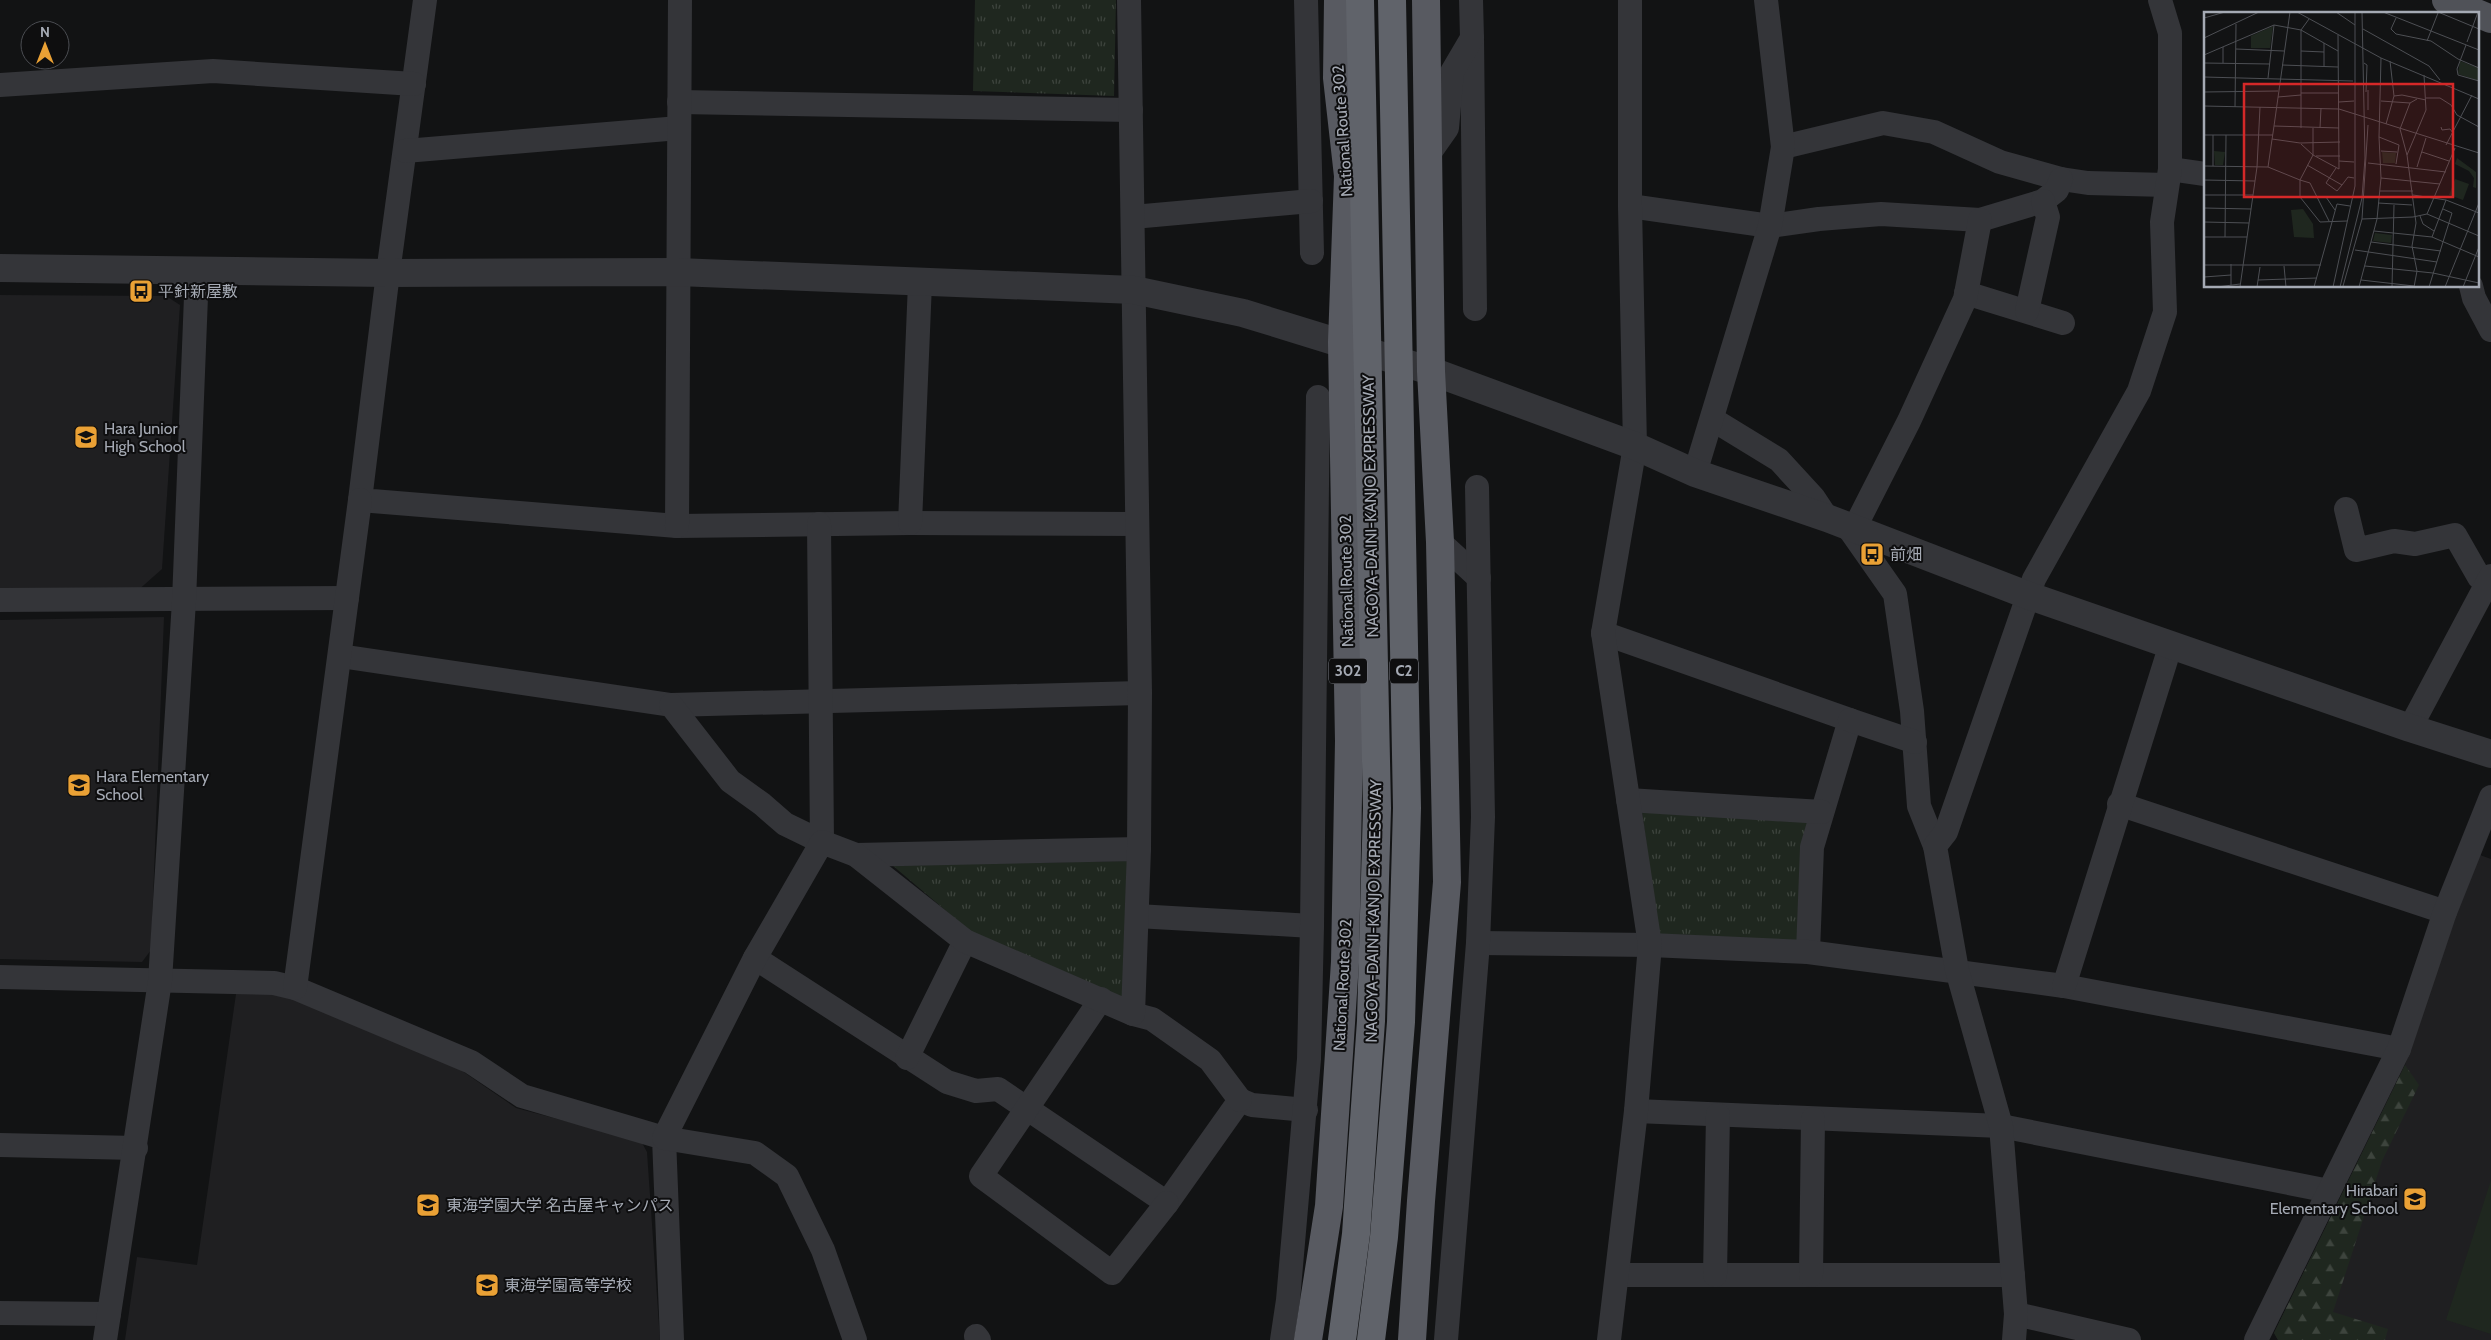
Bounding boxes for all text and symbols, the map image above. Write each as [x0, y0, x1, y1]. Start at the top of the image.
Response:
inset map [2204, 12, 2478, 288]
north arrow [20, 20, 70, 70]
text: N [40, 23, 50, 41]
street label: National Route 302 [1328, 64, 1357, 197]
bus stop icon: 平針新屋敷 [128, 278, 154, 304]
place label: 平針新屋敷 [158, 282, 238, 301]
street label: NAGOYA-DAINI-KANJO EXPRESSWAY [1359, 373, 1382, 638]
place label: Hara Junior High School [104, 419, 186, 456]
school or university icon: Hara Junior High School [73, 424, 99, 450]
street label: National Route 302 [1336, 515, 1357, 647]
bus stop icon: 前畑 [1859, 541, 1885, 567]
place label: 前畑 [1890, 545, 1922, 564]
road number: 302 [1329, 658, 1367, 684]
road number: C2 [1390, 658, 1418, 684]
place label: Hara Elementary School [96, 767, 209, 804]
school or university icon: Hara Elementary School [66, 772, 92, 798]
street label: NAGOYA-DAINI-KANJO EXPRESSWAY [1362, 778, 1385, 1043]
street label: National Route 302 [1330, 919, 1355, 1051]
place label: Hirabari Elementary School [2270, 1181, 2398, 1218]
school or university icon: Hirabari Elementary School [2402, 1186, 2428, 1212]
school or university icon: 東海学園大学 名古屋キャンパス [415, 1192, 441, 1218]
place label: 東海学園大学 名古屋キャンパス [446, 1196, 674, 1215]
school or university icon: 東海学園高等学校 [474, 1272, 500, 1298]
place label: 東海学園高等学校 [504, 1276, 632, 1295]

